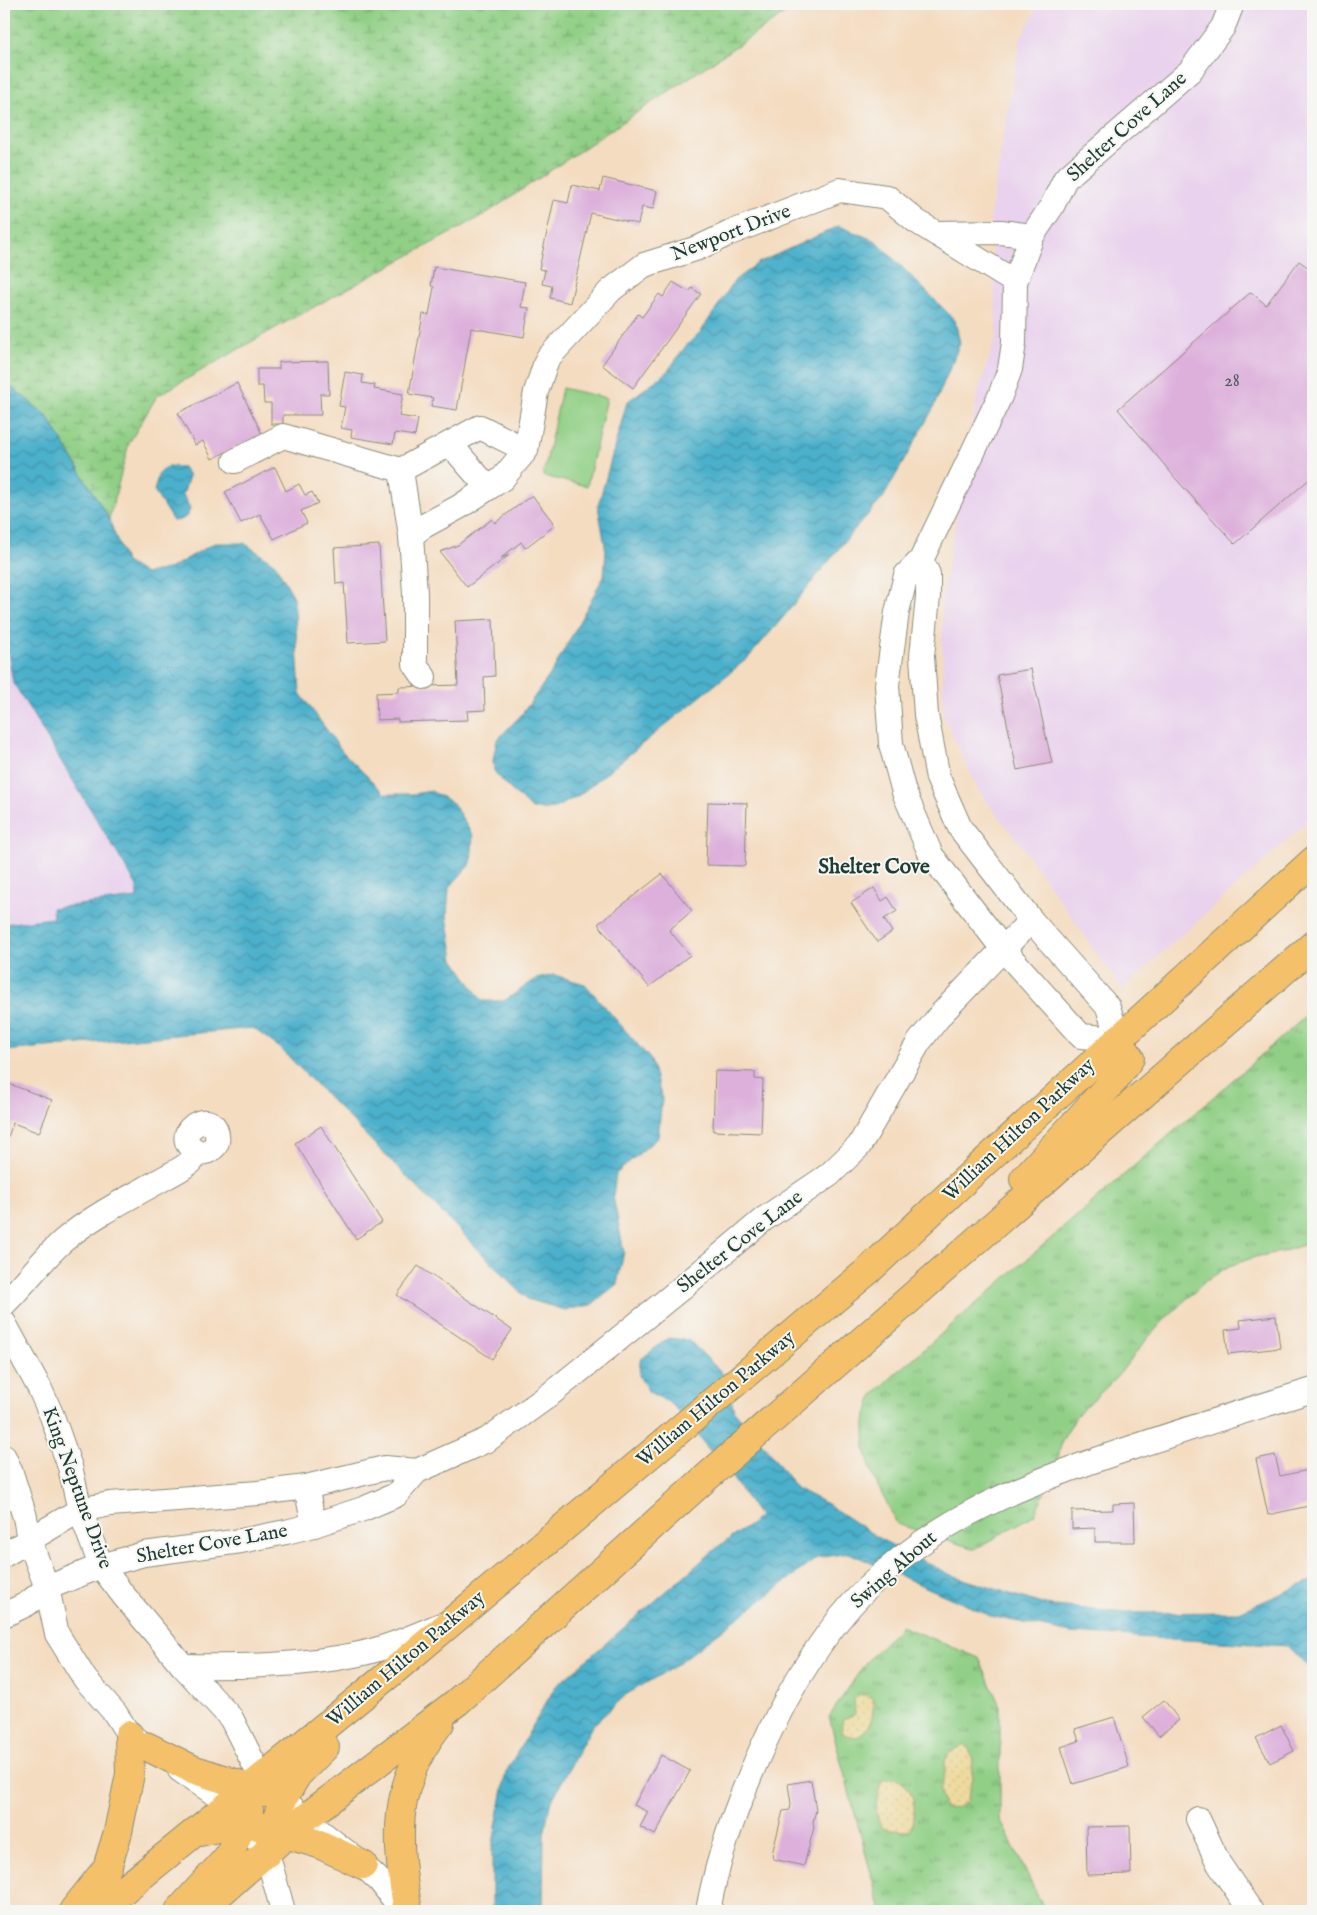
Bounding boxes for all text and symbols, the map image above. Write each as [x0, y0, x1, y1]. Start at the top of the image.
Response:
street label: Shelter Cove Lane [1062, 66, 1192, 188]
street label: Newport Drive [668, 199, 794, 267]
house number: 28 [1224, 370, 1240, 393]
district label: Shelter Cove [818, 854, 930, 881]
street label: William Hilton Parkway [938, 1053, 1100, 1207]
street label: Shelter Cove Lane [672, 1185, 808, 1299]
street label: William Hilton Parkway [632, 1325, 800, 1473]
street label: King Neptune Drive [36, 1404, 118, 1572]
street label: Shelter Cove Lane [134, 1518, 290, 1570]
street label: Swing About [846, 1526, 942, 1614]
street label: William Hilton Parkway [322, 1585, 490, 1733]

